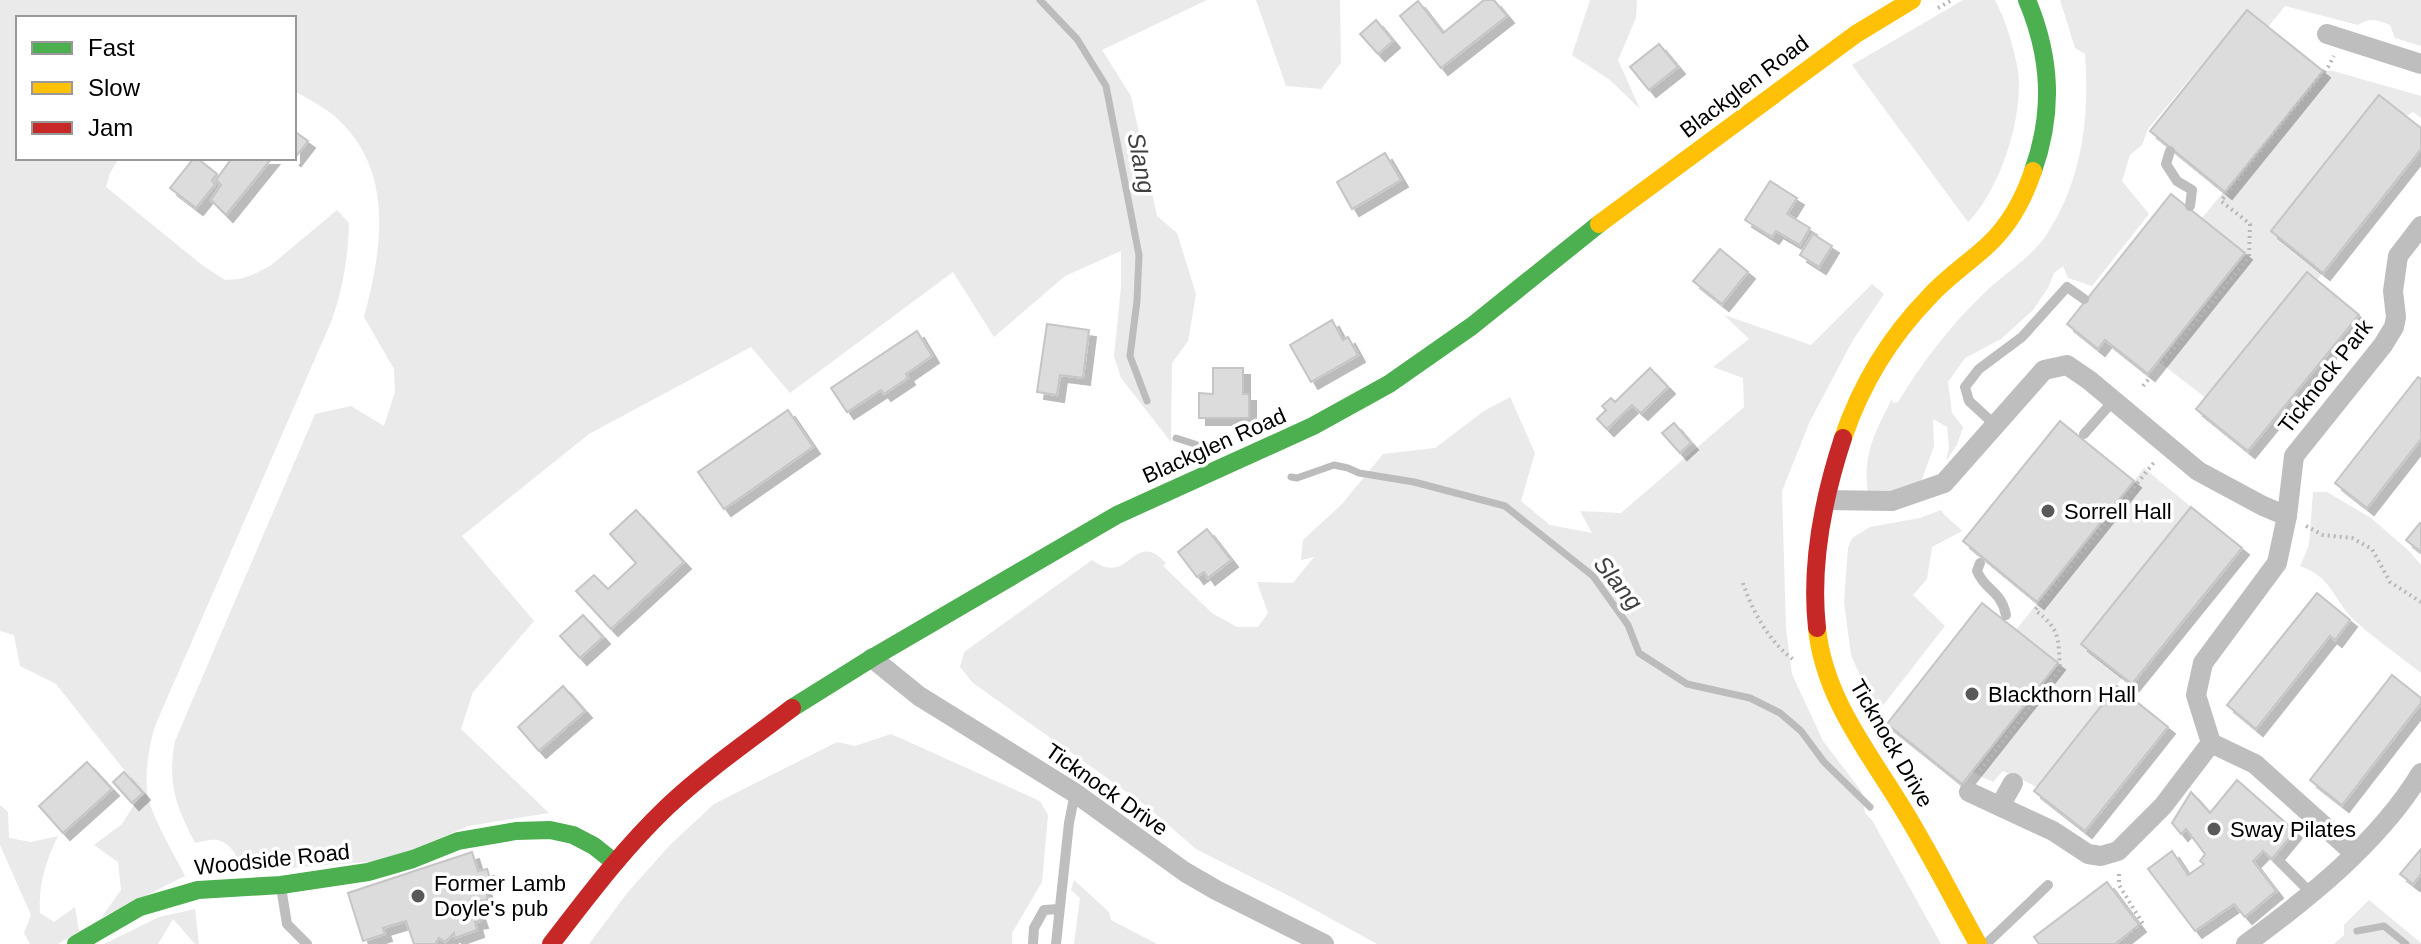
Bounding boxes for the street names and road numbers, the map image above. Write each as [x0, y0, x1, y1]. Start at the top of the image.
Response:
street label: Blackglen Road [1675, 30, 1813, 143]
street label: Ticknock Park [2273, 314, 2378, 438]
street label: Blackglen Road [1139, 403, 1290, 488]
street label: Ticknock Drive [1845, 675, 1938, 812]
street label: Ticknock Drive [1041, 738, 1173, 841]
street label: Woodside Road [193, 839, 351, 880]

